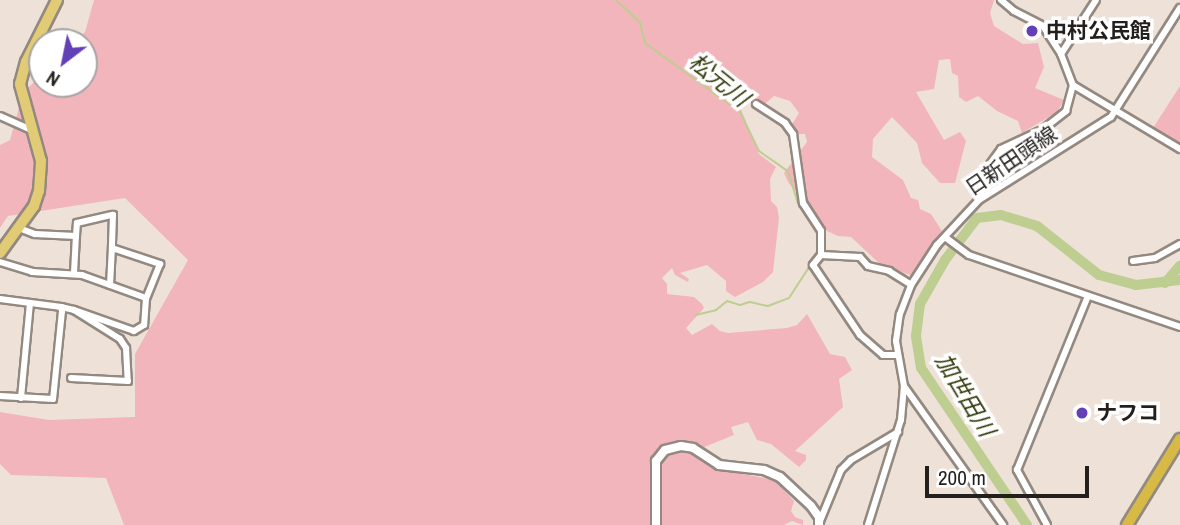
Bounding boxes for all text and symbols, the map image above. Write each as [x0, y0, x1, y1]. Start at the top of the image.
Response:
place label: 中村公民館 [1046, 18, 1151, 44]
marker: 中村公民館 [1024, 23, 1040, 39]
north arrow [28, 28, 98, 98]
water label: 松元川 [684, 48, 754, 112]
text: N [41, 65, 65, 93]
street label: 日新田頭線 [960, 121, 1062, 201]
water label: 加世田川 [929, 348, 1001, 442]
place label: ナフコ [1096, 400, 1159, 426]
marker: ナフコ [1074, 405, 1090, 421]
scale bar [928, 452, 1092, 496]
text: 200 m [938, 463, 986, 492]

